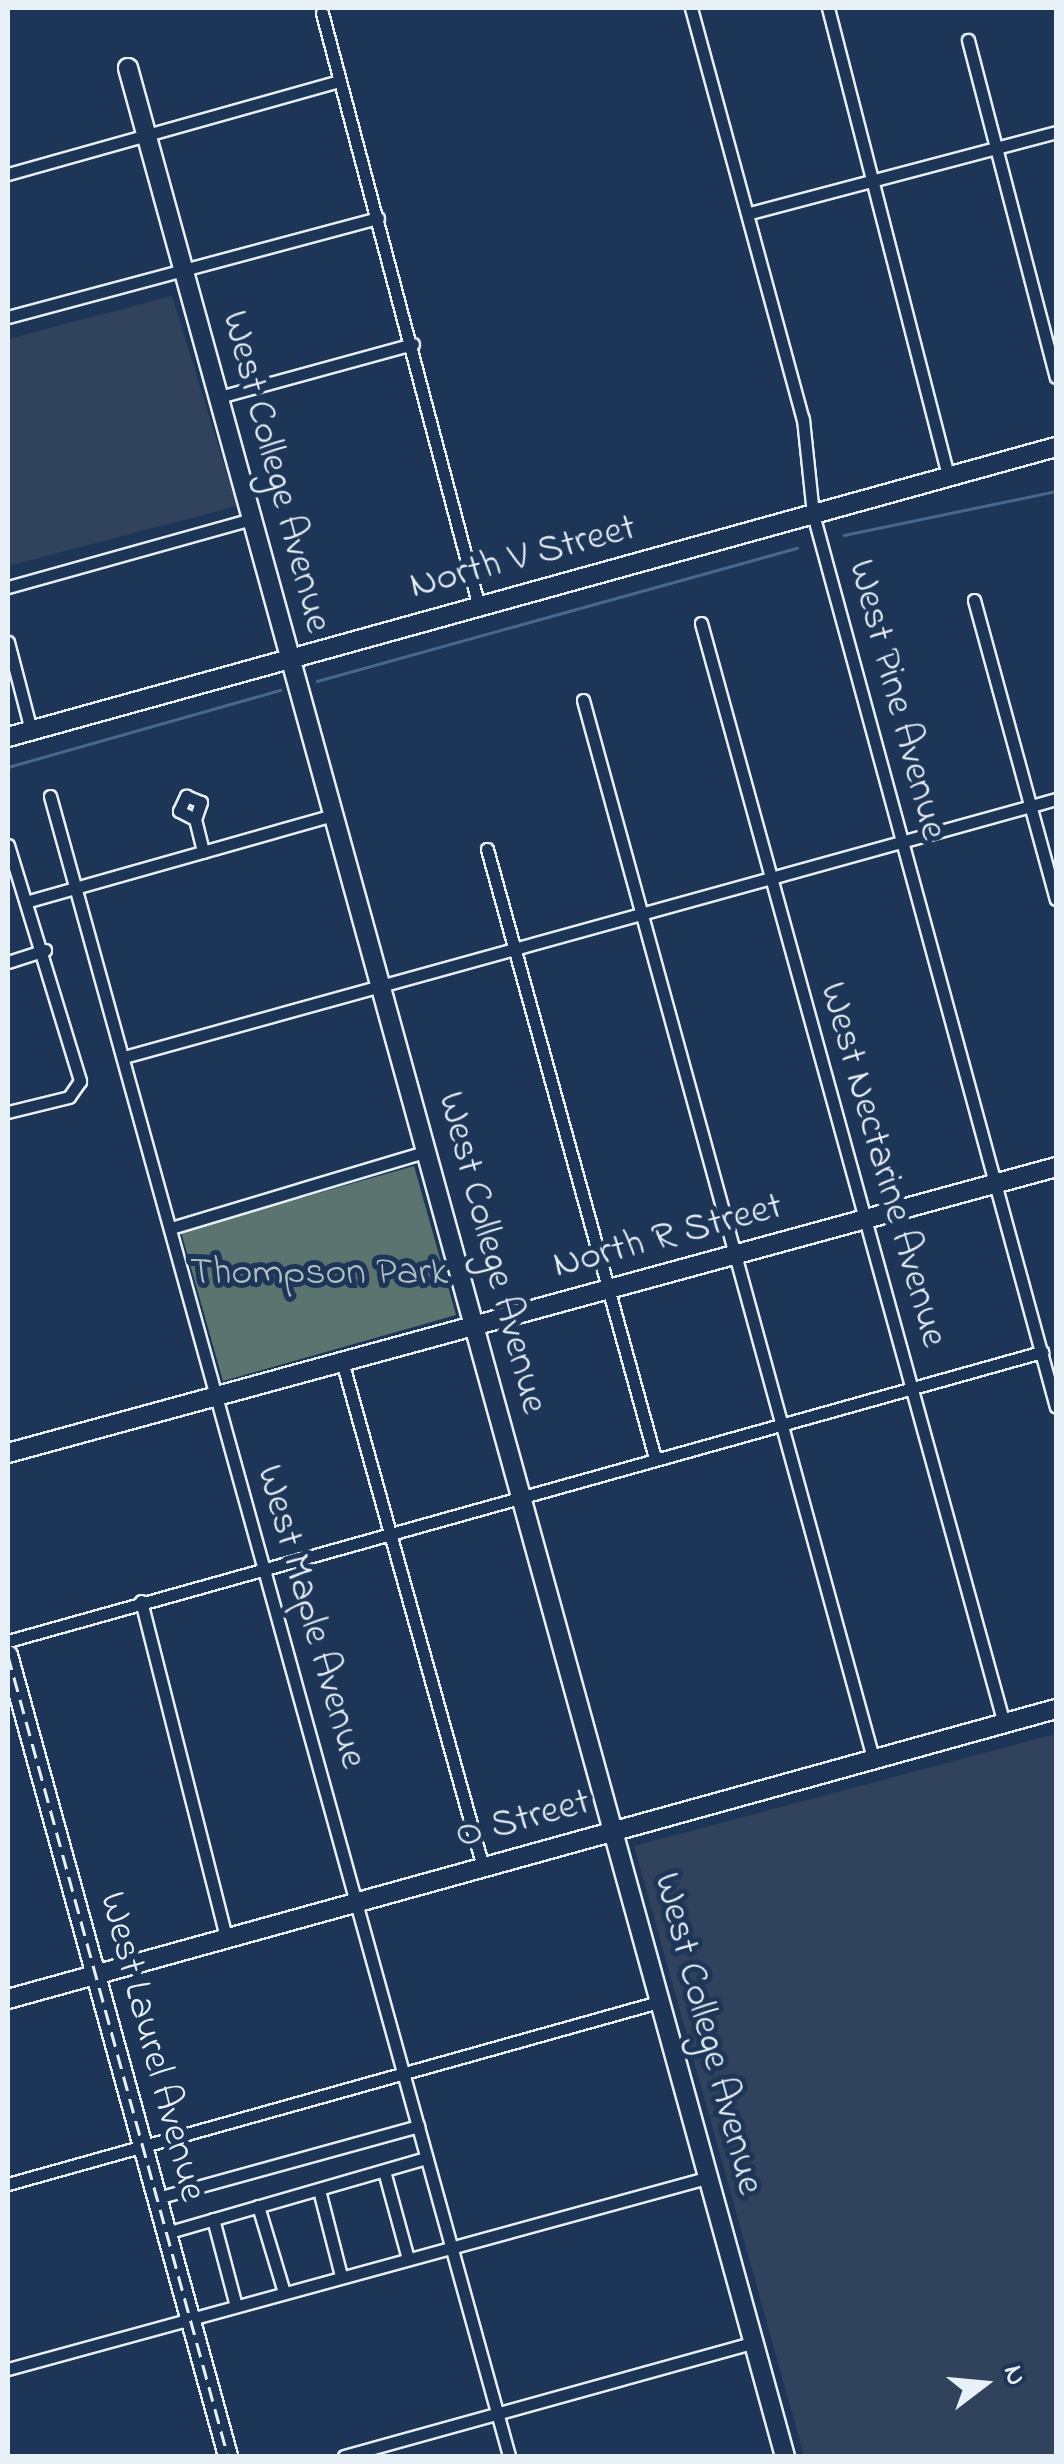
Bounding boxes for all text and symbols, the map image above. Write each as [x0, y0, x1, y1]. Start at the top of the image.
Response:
street label: West College Avenue [209, 306, 341, 638]
street label: North V Street [405, 505, 641, 611]
street label: West Pine Avenue [836, 555, 956, 845]
street label: West Nectarine Avenue [807, 977, 957, 1353]
street label: West College Avenue [425, 1087, 557, 1419]
street label: North R Street [548, 1183, 788, 1291]
park label: Thompson Park [190, 1250, 448, 1298]
street label: West Maple Avenue [244, 1460, 376, 1774]
street label: O Street [451, 1779, 595, 1861]
street label: West College Avenue [641, 1868, 773, 2200]
street label: West Laurel Avenue [87, 1887, 215, 2207]
north arrow [934, 2334, 1034, 2434]
text: N [991, 2361, 1036, 2390]

